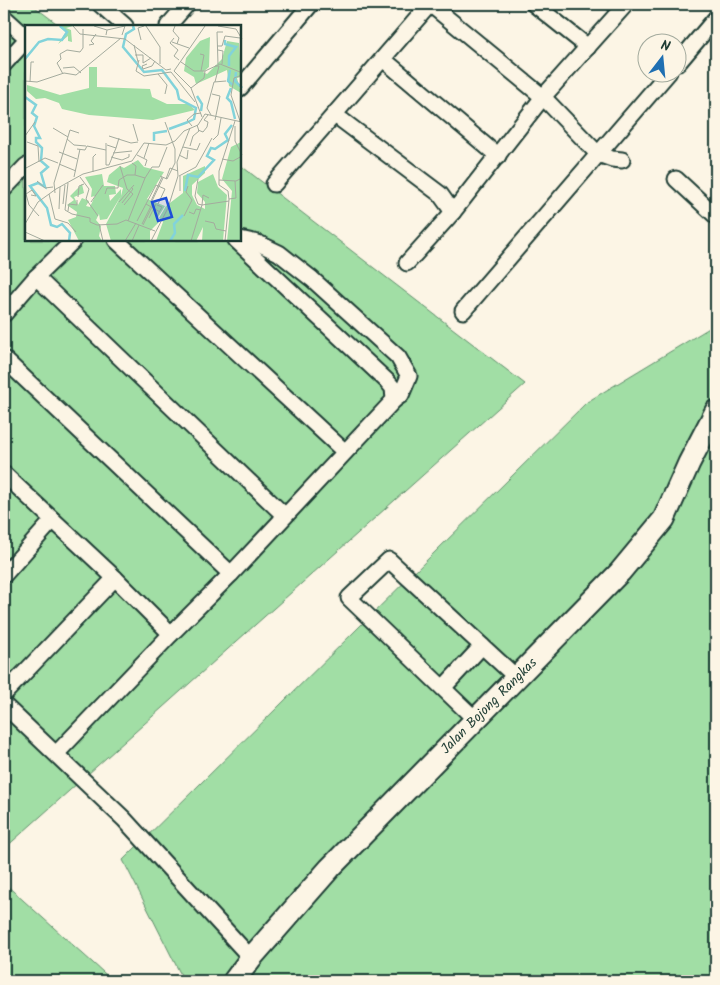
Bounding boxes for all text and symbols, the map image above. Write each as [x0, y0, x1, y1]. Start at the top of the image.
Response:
inset map [25, 25, 241, 241]
north arrow [638, 32, 688, 82]
text: N [658, 35, 673, 58]
street label: Jalan Bojong Rangkas [436, 653, 542, 759]

